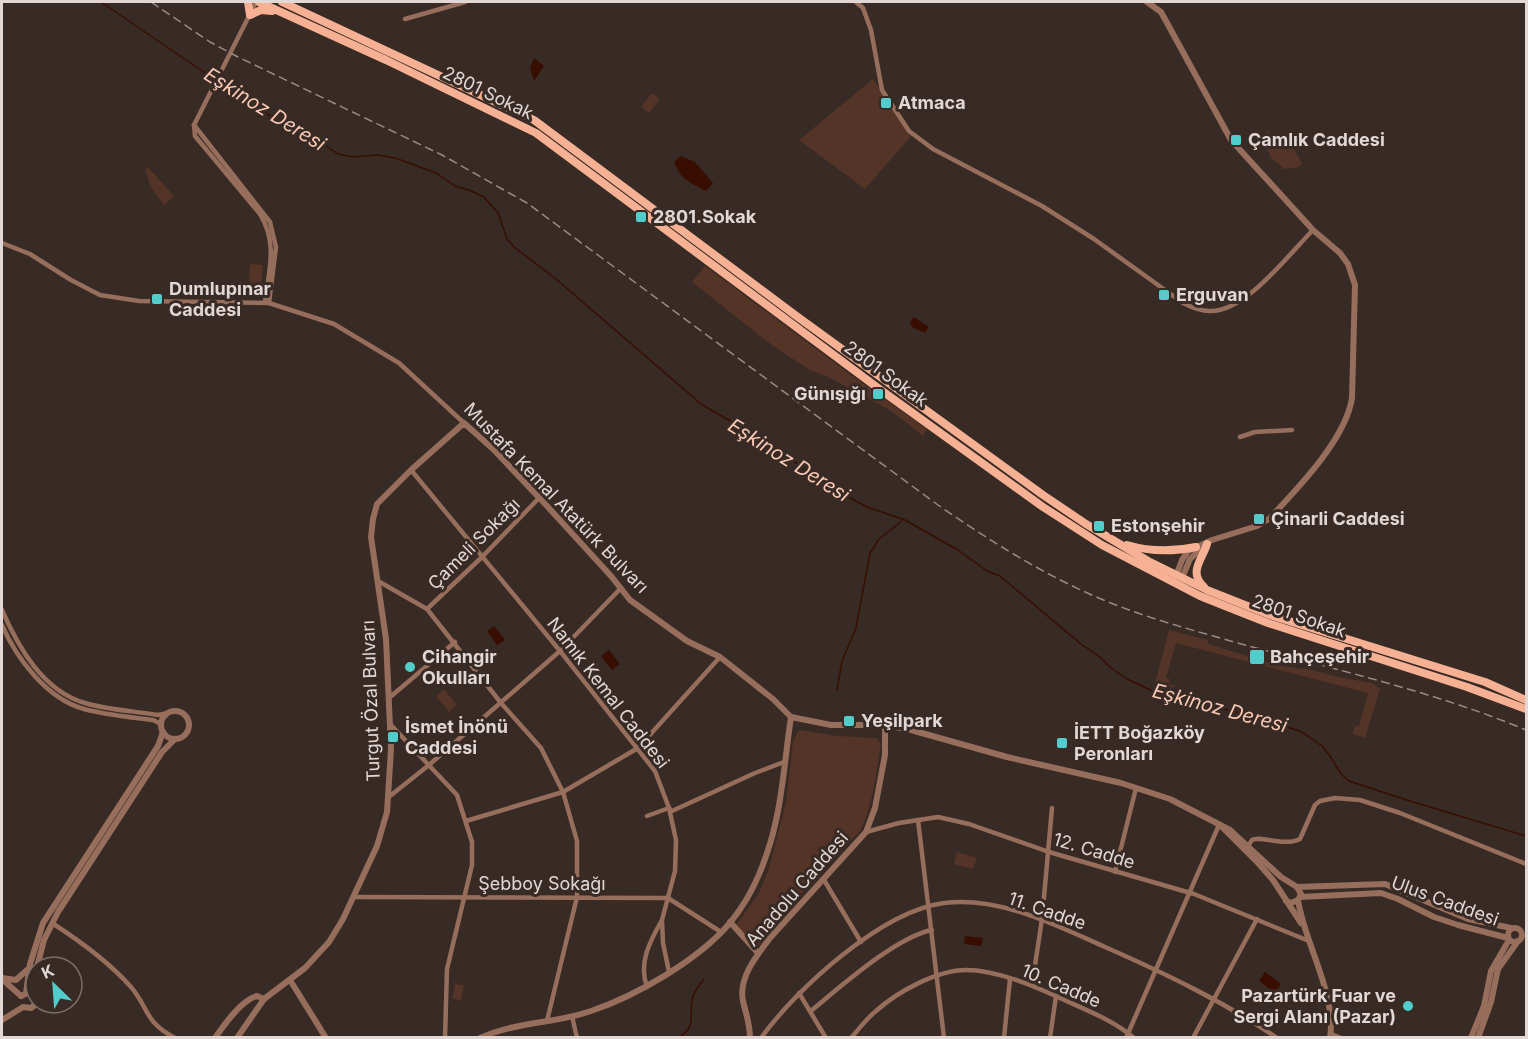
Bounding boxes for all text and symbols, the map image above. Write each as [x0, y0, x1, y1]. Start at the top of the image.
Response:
water label: Eşkinoz Deresi [200, 62, 331, 157]
street label: 2801 Sokak [440, 62, 537, 124]
place label: Atmaca [898, 92, 966, 113]
marker: Atmaca [879, 96, 893, 110]
place label: Çamlık Caddesi [1248, 129, 1385, 150]
marker: Çamlık Caddesi [1229, 133, 1243, 147]
place label: 2801.Sokak [653, 206, 757, 227]
marker: 2801.Sokak [634, 210, 648, 224]
place label: Dumlupınar Caddesi [169, 278, 271, 320]
place label: Erguvan [1176, 284, 1249, 305]
marker: Erguvan [1157, 288, 1171, 302]
marker: Dumlupınar Caddesi [150, 292, 164, 306]
street label: 2801 Sokak [840, 336, 932, 411]
place label: Günışığı [794, 383, 866, 404]
marker: Günışığı [871, 387, 885, 401]
street label: Mustafa Kemal Atatürk Bulvarı [460, 398, 653, 597]
water label: Eşkinoz Deresi [724, 413, 855, 508]
street label: Çameli Sokağı [423, 493, 524, 594]
place label: Çinarli Caddesi [1271, 508, 1405, 529]
marker: Çinarli Caddesi [1252, 512, 1266, 526]
place label: Estonşehir [1111, 515, 1205, 536]
marker: Estonşehir [1092, 519, 1106, 533]
street label: 2801 Sokak [1249, 590, 1349, 641]
street label: Namık Kemal Caddesi [543, 613, 674, 772]
street label: Turgut Özal Bulvarı [356, 620, 384, 782]
place label: Cihangir Okulları [422, 646, 497, 688]
place label: Bahçeşehir [1270, 646, 1369, 667]
marker: Bahçeşehir [1248, 648, 1266, 666]
marker: Cihangir Okulları [403, 660, 417, 674]
water label: Eşkinoz Deresi [1150, 678, 1291, 738]
place label: Yeşilpark [861, 710, 943, 731]
marker: Yeşilpark [842, 714, 856, 728]
place label: İsmet İnönü Caddesi [405, 716, 508, 758]
place label: İETT Boğazköy Peronları [1074, 722, 1205, 764]
marker: İsmet İnönü Caddesi [386, 730, 400, 744]
marker: İETT Boğazköy Peronları [1055, 736, 1069, 750]
street label: Anadolu Caddesi [741, 827, 852, 950]
street label: 12. Cadde [1051, 828, 1138, 873]
street label: Ulus Caddesi [1389, 871, 1502, 930]
street label: Şebboy Sokağı [478, 873, 606, 894]
street label: 11. Cadde [1006, 887, 1089, 934]
north arrow [24, 955, 84, 1015]
street label: 10. Cadde [1018, 959, 1104, 1012]
text: K [38, 960, 58, 983]
place label: Pazartürk Fuar ve Sergi Alanı (Pazar) [1233, 985, 1396, 1027]
marker: Pazartürk Fuar ve Sergi Alanı (Pazar) [1401, 999, 1415, 1013]

